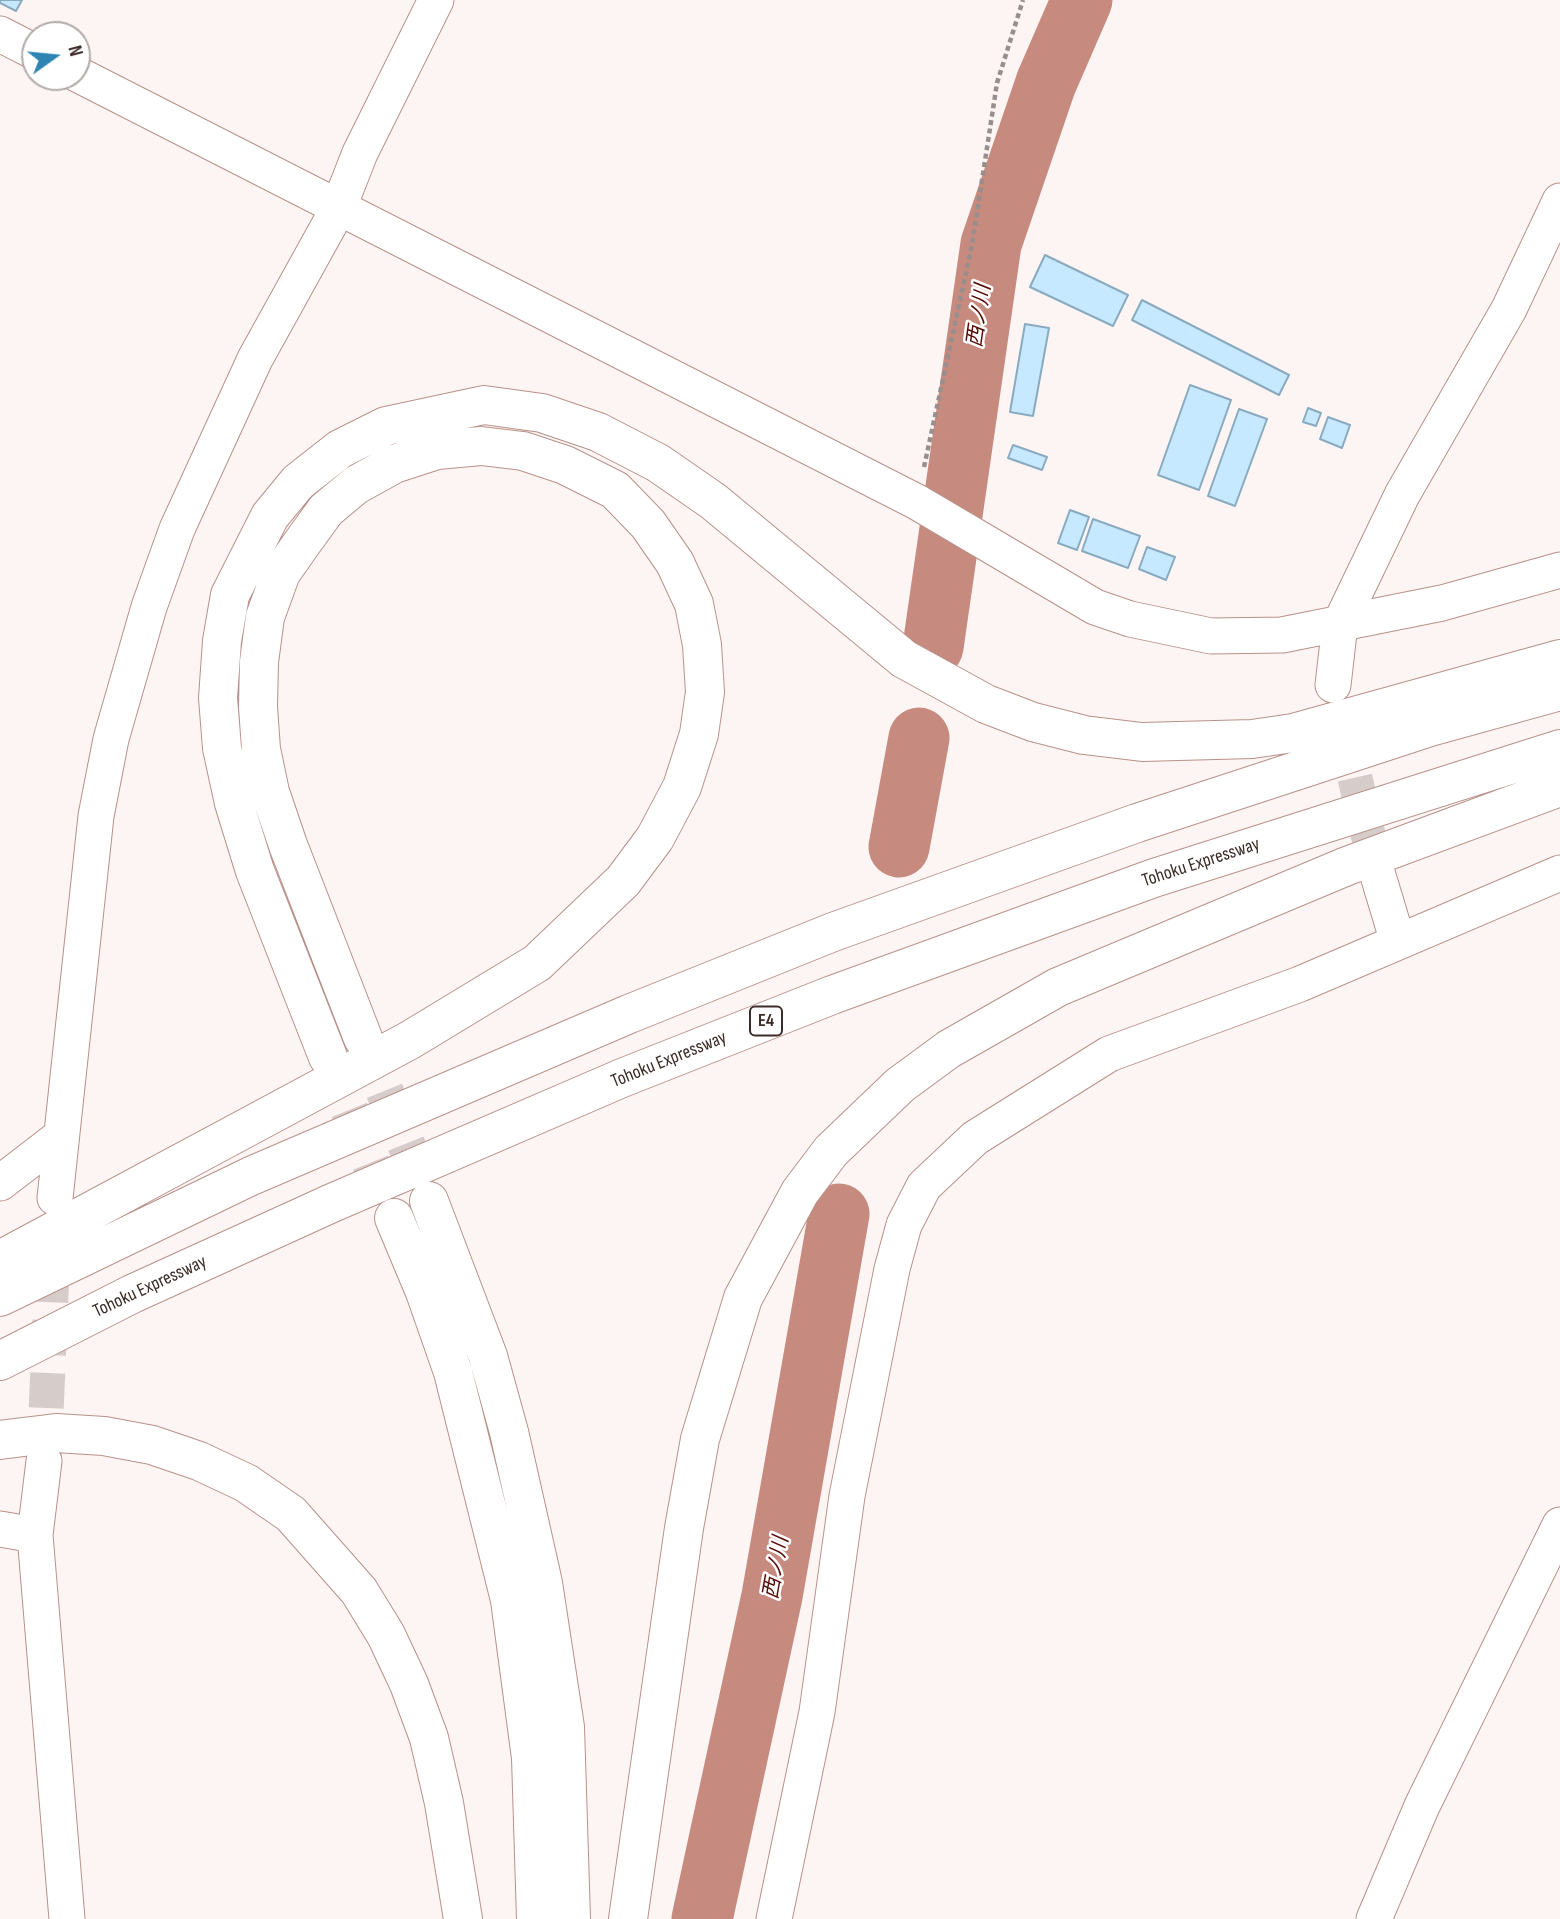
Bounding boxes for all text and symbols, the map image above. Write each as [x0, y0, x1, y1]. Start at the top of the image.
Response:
north arrow [21, 21, 91, 91]
text: N [62, 43, 87, 59]
water label: 西ノ川 [963, 283, 997, 349]
street label: Tohoku Expressway [1139, 833, 1263, 893]
road number: E4 [750, 1006, 782, 1036]
street label: Tohoku Expressway [608, 1026, 730, 1094]
street label: Tohoku Expressway [90, 1251, 210, 1323]
water label: 西ノ川 [759, 1535, 795, 1601]

